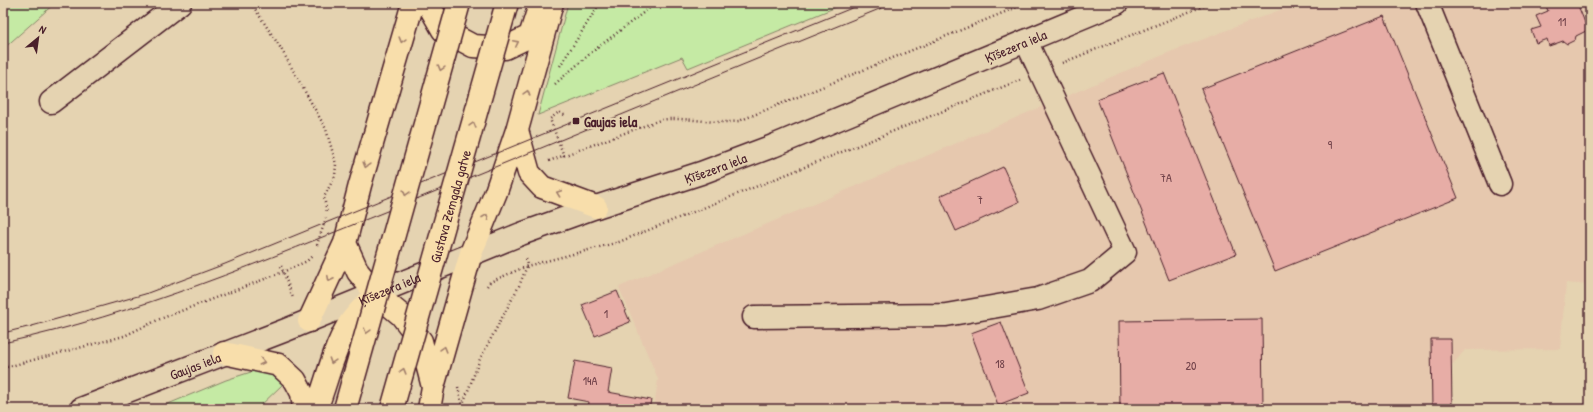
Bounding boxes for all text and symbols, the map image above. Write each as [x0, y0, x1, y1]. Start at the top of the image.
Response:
house number: 11 [1558, 13, 1566, 30]
north arrow [18, 18, 58, 58]
text: N [37, 22, 49, 37]
street label: Ķīšezera iela [982, 24, 1050, 67]
one-way arrow [398, 37, 407, 44]
one-way arrow [512, 40, 520, 48]
one-way arrow [437, 64, 446, 71]
one-way arrow [522, 90, 531, 97]
place label: Gaujas iela [584, 112, 638, 132]
marker: Gaujas iela [571, 116, 581, 126]
one-way arrow [468, 122, 476, 128]
house number: 9 [1328, 136, 1333, 153]
street label: Gustava Zemgala gatve [424, 147, 475, 265]
street label: Ķīšezera iela [682, 147, 750, 187]
one-way arrow [362, 161, 371, 168]
house number: 7A [1160, 169, 1172, 186]
one-way arrow [402, 189, 411, 196]
one-way arrow [556, 189, 563, 198]
house number: 7 [977, 191, 983, 208]
one-way arrow [481, 214, 489, 222]
street label: Ķīšezera iela [355, 267, 423, 309]
one-way arrow [327, 274, 334, 282]
house number: 1 [604, 305, 608, 322]
one-way arrow [363, 328, 372, 335]
one-way arrow [439, 346, 448, 353]
street label: Gaujas iela [167, 347, 224, 384]
house number: 18 [995, 355, 1005, 372]
one-way arrow [259, 357, 266, 365]
one-way arrow [328, 357, 337, 364]
house number: 20 [1186, 357, 1197, 374]
one-way arrow [398, 368, 407, 375]
house number: 14A [583, 372, 597, 389]

